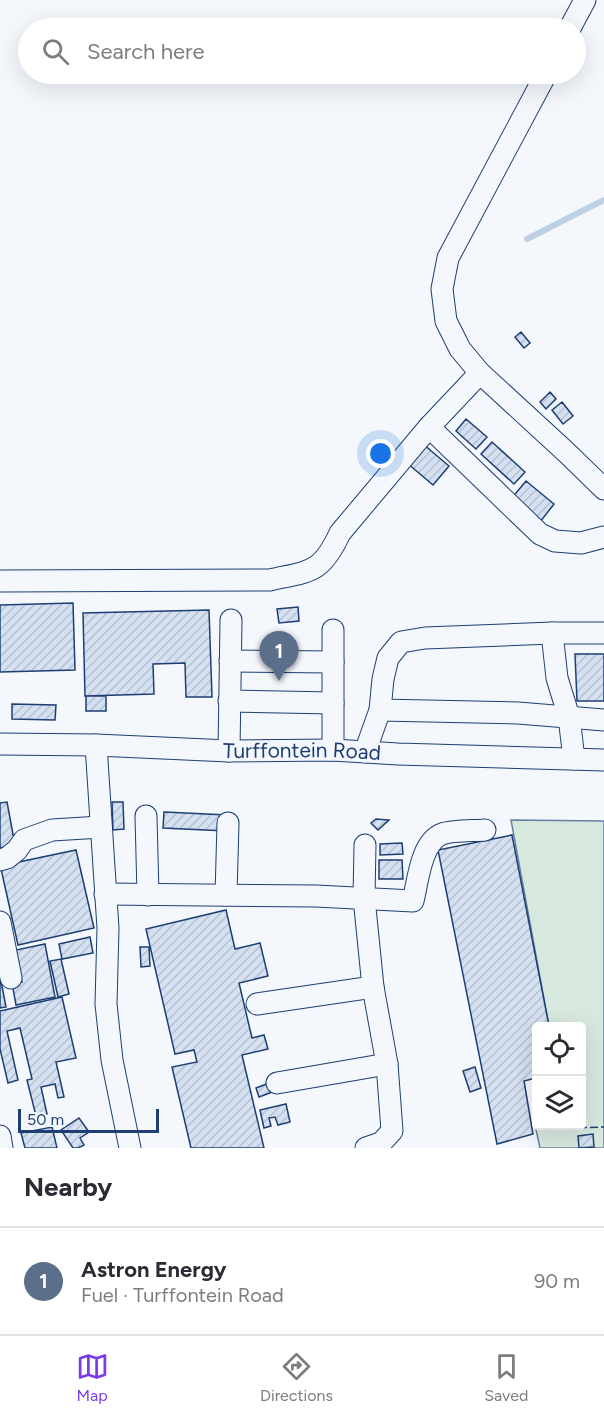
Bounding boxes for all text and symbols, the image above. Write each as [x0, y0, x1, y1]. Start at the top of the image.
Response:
search box [18, 18, 586, 84]
icon: search [39, 35, 72, 68]
text: Search here [87, 38, 205, 65]
your location [366, 439, 395, 468]
pin: 1 [260, 632, 298, 681]
street label: Turffontein Road [222, 737, 382, 765]
map controls [532, 1022, 586, 1130]
button: locate [532, 1022, 586, 1076]
button: layers [532, 1076, 586, 1130]
scale bar [18, 1106, 159, 1134]
text: 50 m [27, 1110, 64, 1129]
text: Nearby [24, 1171, 112, 1203]
text: Astron Energy [81, 1256, 227, 1283]
text: 1 [39, 1269, 48, 1293]
text: 90 m [534, 1269, 580, 1293]
text: Fuel · Turffontein Road [81, 1283, 284, 1307]
tab: Map [76, 1350, 109, 1405]
tab: Directions [260, 1350, 333, 1405]
tab: Saved [484, 1350, 528, 1405]

